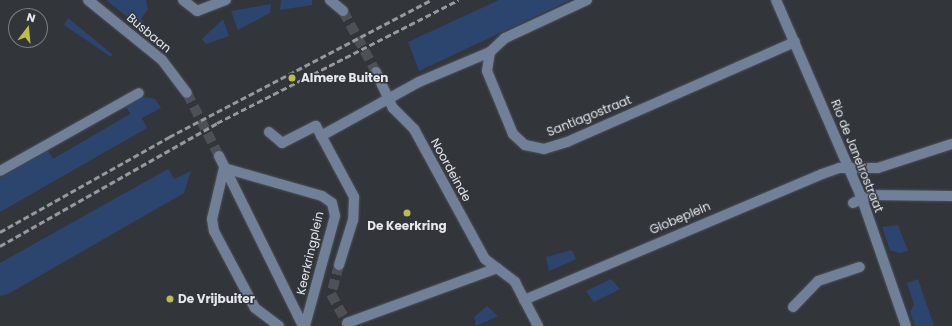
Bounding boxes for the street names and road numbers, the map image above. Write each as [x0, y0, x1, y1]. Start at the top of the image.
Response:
street label: Busbaan [124, 10, 174, 56]
street label: Santiagostraat [545, 93, 633, 139]
street label: Rio de Janeirostraat [828, 98, 886, 214]
street label: Noordeinde [428, 136, 474, 204]
street label: Globeplein [647, 199, 713, 237]
street label: Keerkringplein [293, 210, 327, 296]

